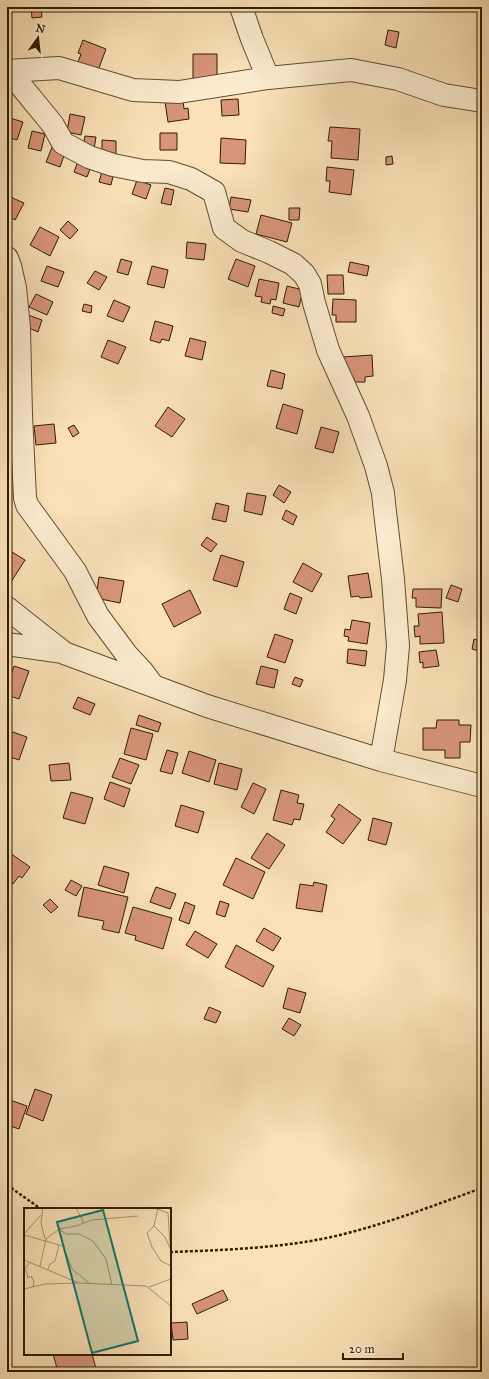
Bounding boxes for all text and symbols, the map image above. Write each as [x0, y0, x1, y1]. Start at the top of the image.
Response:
north arrow [18, 18, 58, 58]
text: N [34, 21, 47, 36]
inset map [24, 1208, 171, 1355]
scale bar [343, 1335, 403, 1361]
text: 20 m [349, 1342, 375, 1356]

